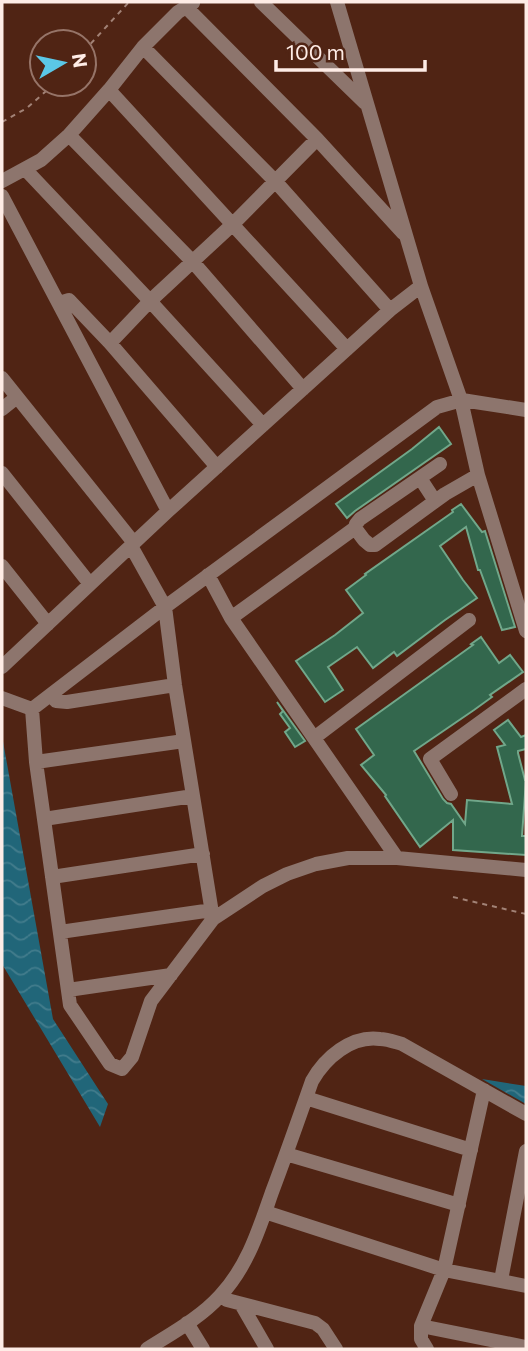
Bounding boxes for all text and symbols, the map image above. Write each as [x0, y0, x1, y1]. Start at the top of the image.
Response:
north arrow [28, 28, 98, 98]
scale bar [276, 28, 425, 72]
text: 100 m [286, 39, 345, 64]
text: N [68, 51, 93, 69]

